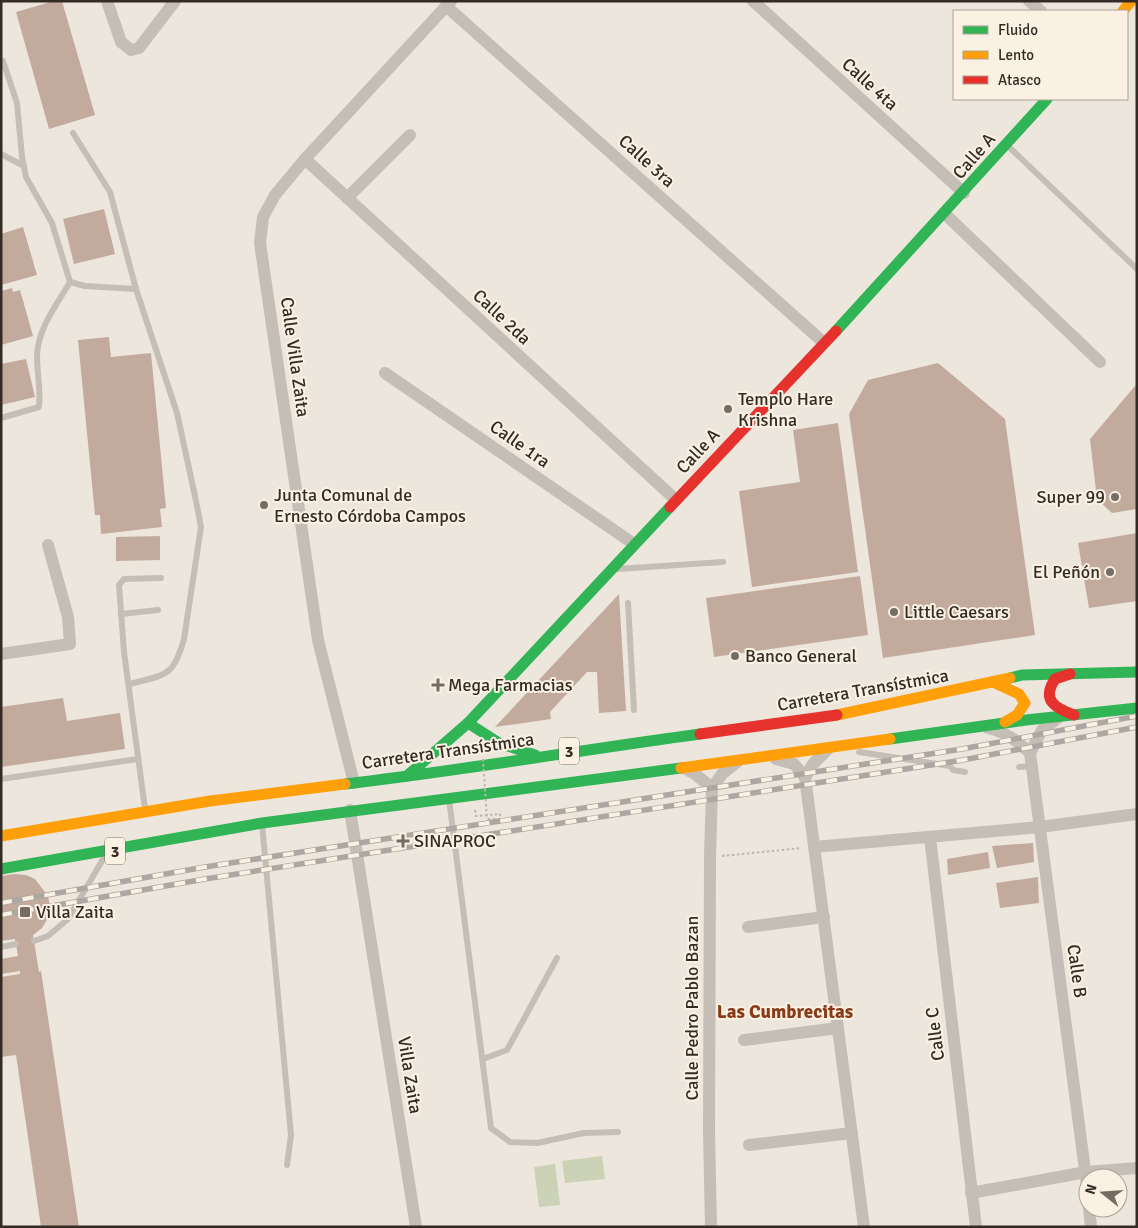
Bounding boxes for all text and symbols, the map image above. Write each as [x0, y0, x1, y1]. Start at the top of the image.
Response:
legend [953, 10, 1128, 100]
text: Fluido [998, 21, 1038, 39]
text: Lento [998, 46, 1034, 64]
street label: Calle 4ta [837, 53, 903, 115]
text: Atasco [998, 71, 1041, 89]
street label: Calle A [948, 128, 1000, 184]
street label: Calle 3ra [614, 130, 680, 192]
street label: Calle 2da [468, 285, 536, 349]
street label: Calle Villa Zaita [276, 296, 314, 418]
place label: Templo Hare Krishna [738, 388, 833, 431]
marker: Templo Hare Krishna [722, 403, 734, 415]
street label: Calle 1ra [486, 415, 554, 473]
street label: Calle A [672, 424, 724, 478]
place label: Junta Comunal de Ernesto Córdoba Campos [274, 484, 466, 527]
place label: Super 99 [1037, 486, 1105, 508]
marker: Super 99 [1109, 491, 1121, 503]
marker: Junta Comunal de Ernesto Córdoba Campos [258, 499, 270, 511]
place label: El Peñón [1033, 561, 1100, 583]
marker: El Peñón [1104, 566, 1116, 578]
place label: Little Caesars [904, 601, 1009, 623]
marker: Little Caesars [888, 606, 900, 618]
place label: Banco General [745, 645, 857, 667]
marker: Banco General [729, 650, 741, 662]
street label: Carretera Transístmica [776, 664, 950, 716]
place label: Mega Farmacias [448, 674, 573, 696]
marker: Mega Farmacias [432, 679, 444, 691]
street label: Carretera Transístmica [360, 728, 536, 774]
road number: 3 [559, 738, 579, 764]
place label: SINAPROC [414, 830, 496, 852]
marker: SINAPROC [396, 834, 410, 848]
road number: 3 [105, 838, 125, 864]
place label: Villa Zaita [36, 901, 114, 923]
marker: Villa Zaita [18, 905, 32, 919]
street label: Calle Pedro Pablo Bazan [681, 916, 703, 1100]
street label: Calle B [1062, 943, 1092, 999]
district label: Las Cumbrecitas [717, 1000, 853, 1024]
street label: Calle C [921, 1006, 949, 1062]
street label: Villa Zaita [393, 1035, 427, 1115]
north arrow [1078, 1168, 1128, 1218]
text: N [1081, 1182, 1101, 1196]

